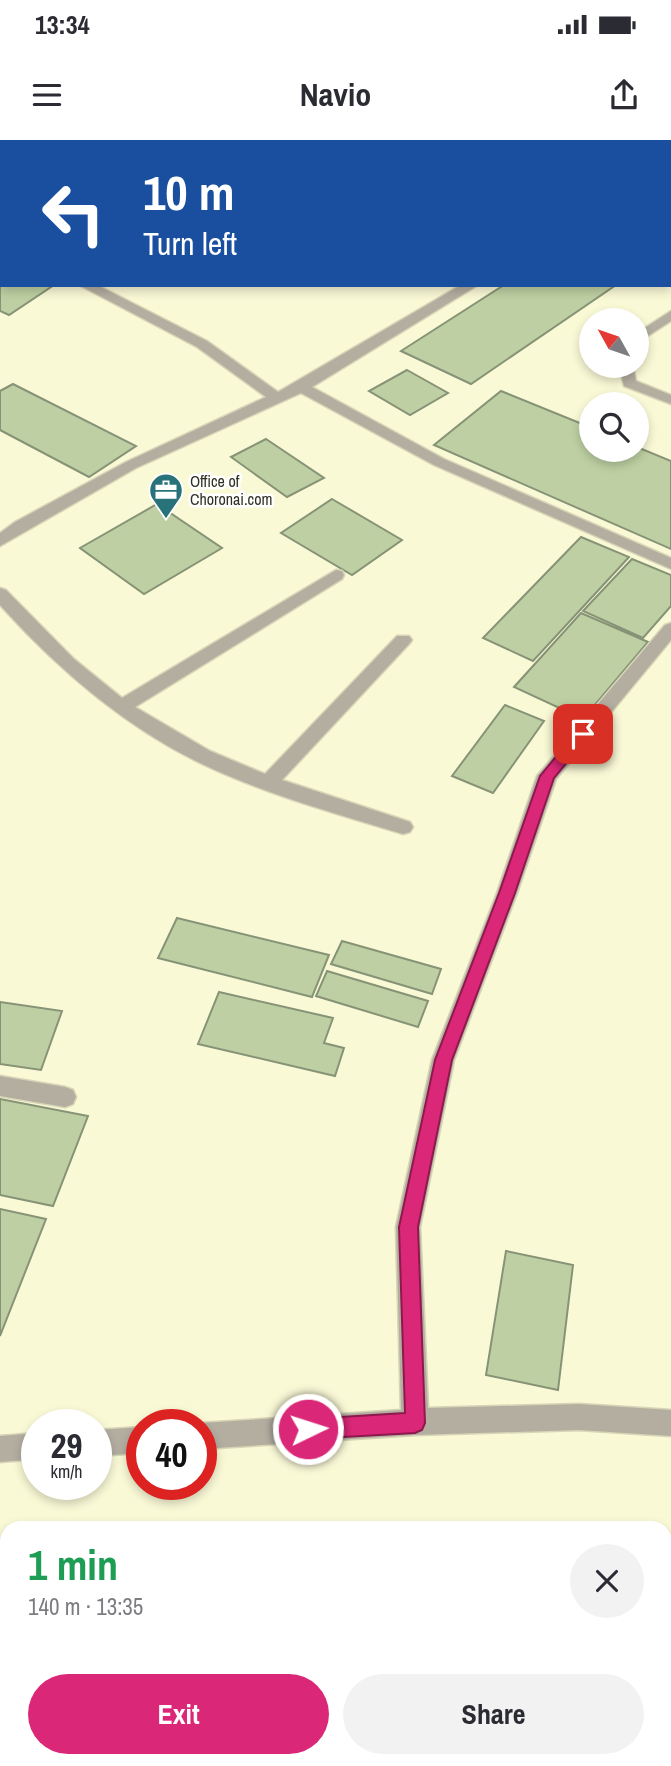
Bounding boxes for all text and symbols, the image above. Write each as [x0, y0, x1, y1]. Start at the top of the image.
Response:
text: 13:34 [35, 7, 90, 42]
text: Navio [300, 73, 371, 116]
icon: menu [28, 76, 66, 114]
icon: share [605, 76, 643, 114]
text: 10 m [143, 159, 235, 225]
icon: left [28, 168, 119, 259]
text: Turn left [143, 222, 237, 265]
north arrow [579, 308, 649, 378]
map controls [579, 308, 649, 462]
button: search [579, 392, 649, 462]
place label: Office of Choronai.com [190, 470, 272, 510]
office icon: Office of Choronai.com [147, 471, 185, 520]
pin [553, 704, 613, 764]
icon: arrive [564, 715, 602, 753]
position arrow [271, 1392, 345, 1466]
speed limit sign: 40 [126, 1409, 217, 1500]
text: 29 [51, 1422, 82, 1469]
text: km/h [51, 1459, 83, 1484]
text: 1 min [28, 1537, 118, 1593]
button: close [570, 1544, 644, 1618]
text: 140 m · 13:35 [28, 1591, 143, 1622]
button: Exit [28, 1674, 329, 1754]
button: Share [343, 1674, 644, 1754]

